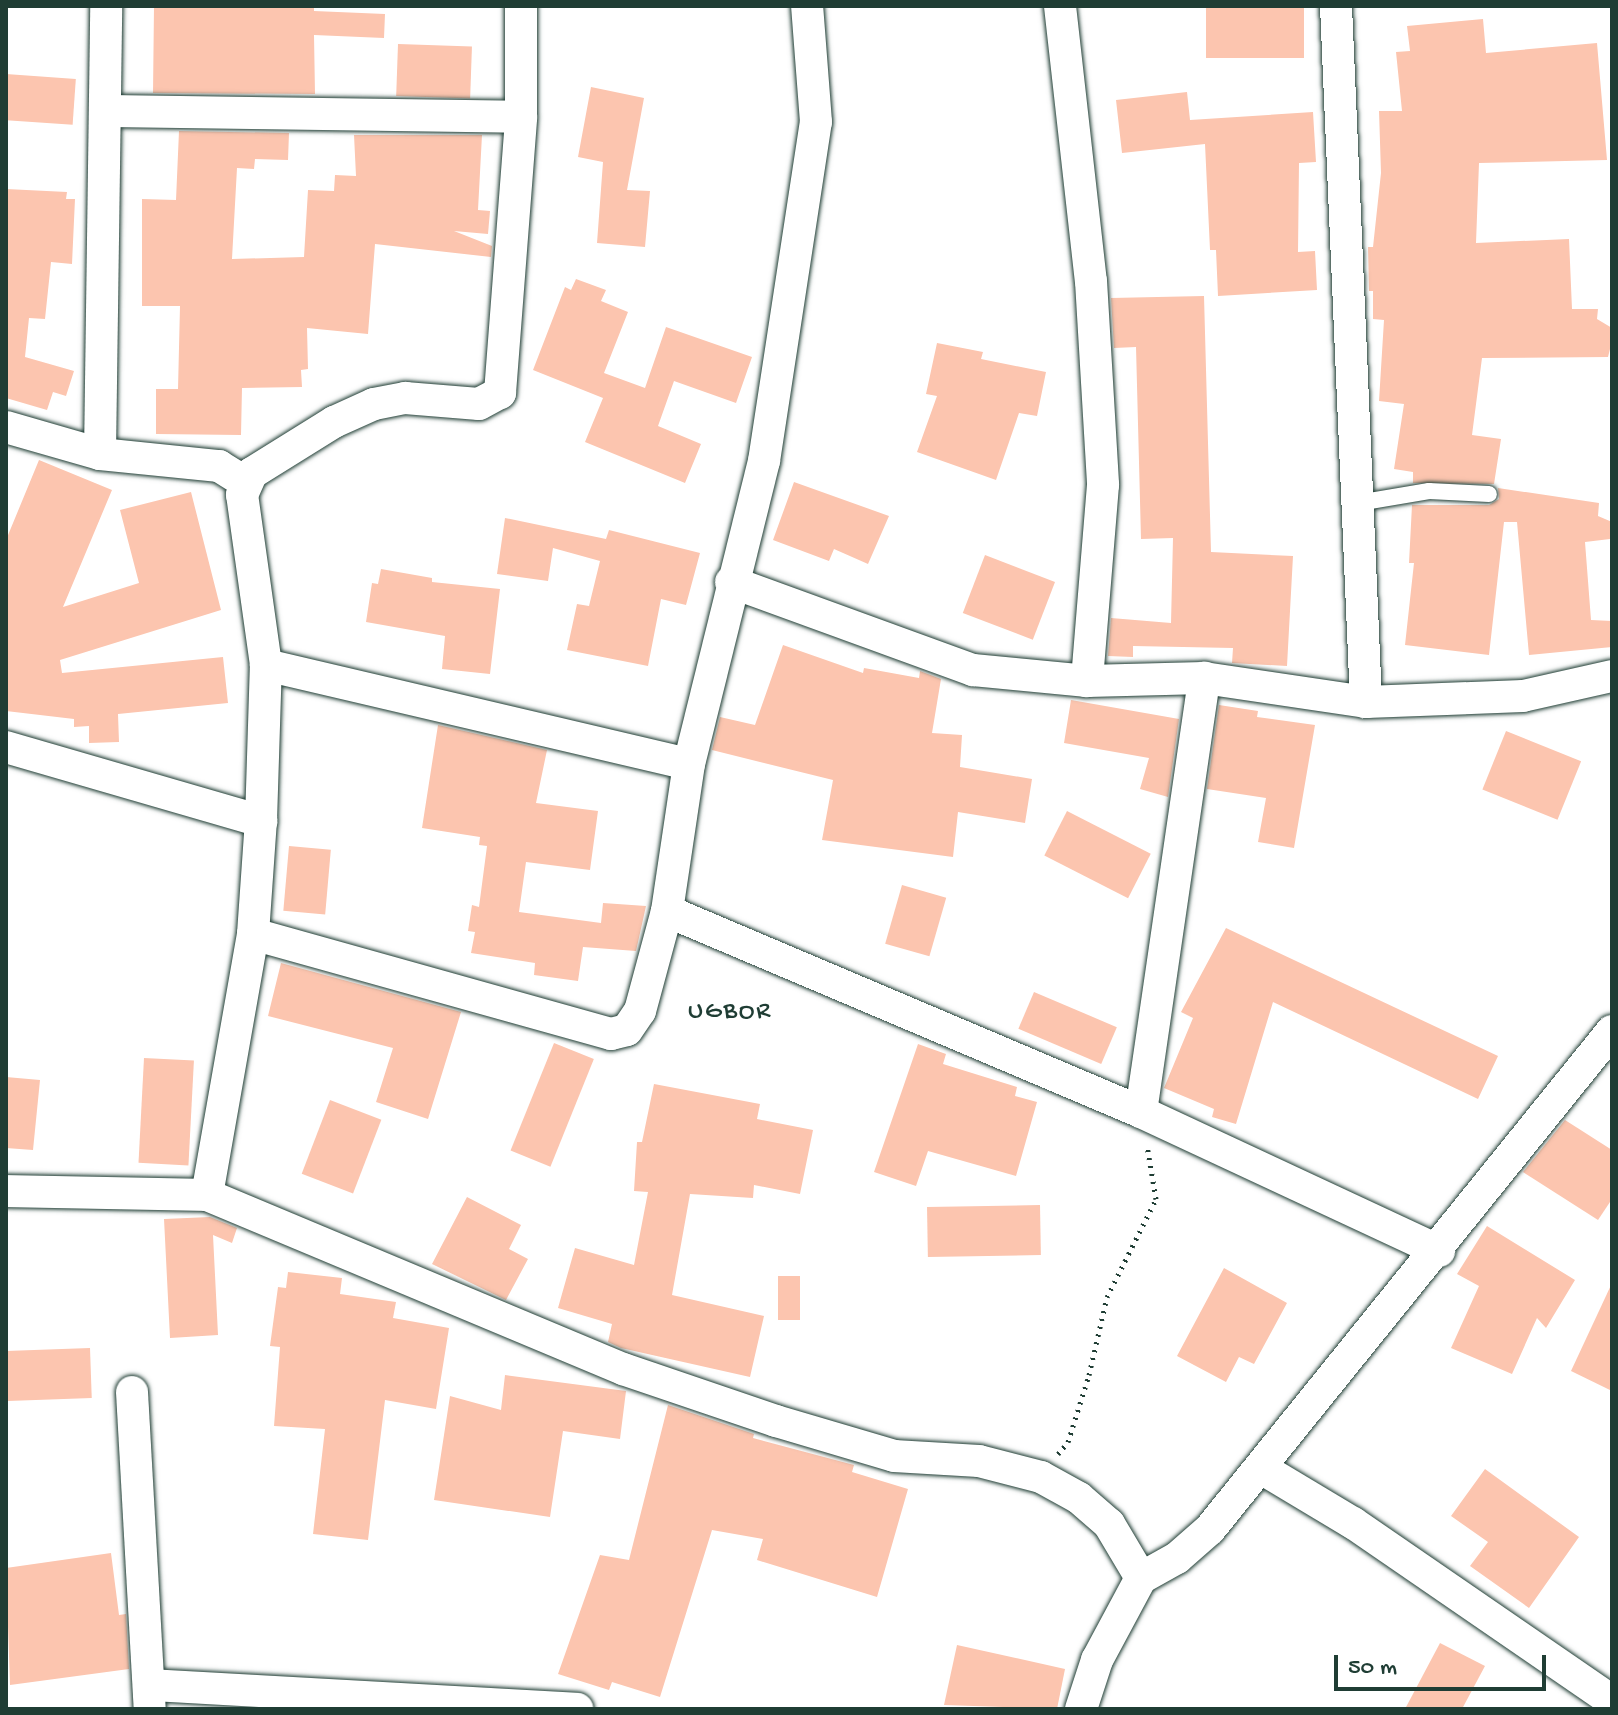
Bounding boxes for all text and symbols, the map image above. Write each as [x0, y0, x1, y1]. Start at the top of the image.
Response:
district label: UGBOR [688, 997, 772, 1029]
scale bar [1338, 1639, 1550, 1689]
text: 50 m [1348, 1654, 1397, 1683]

